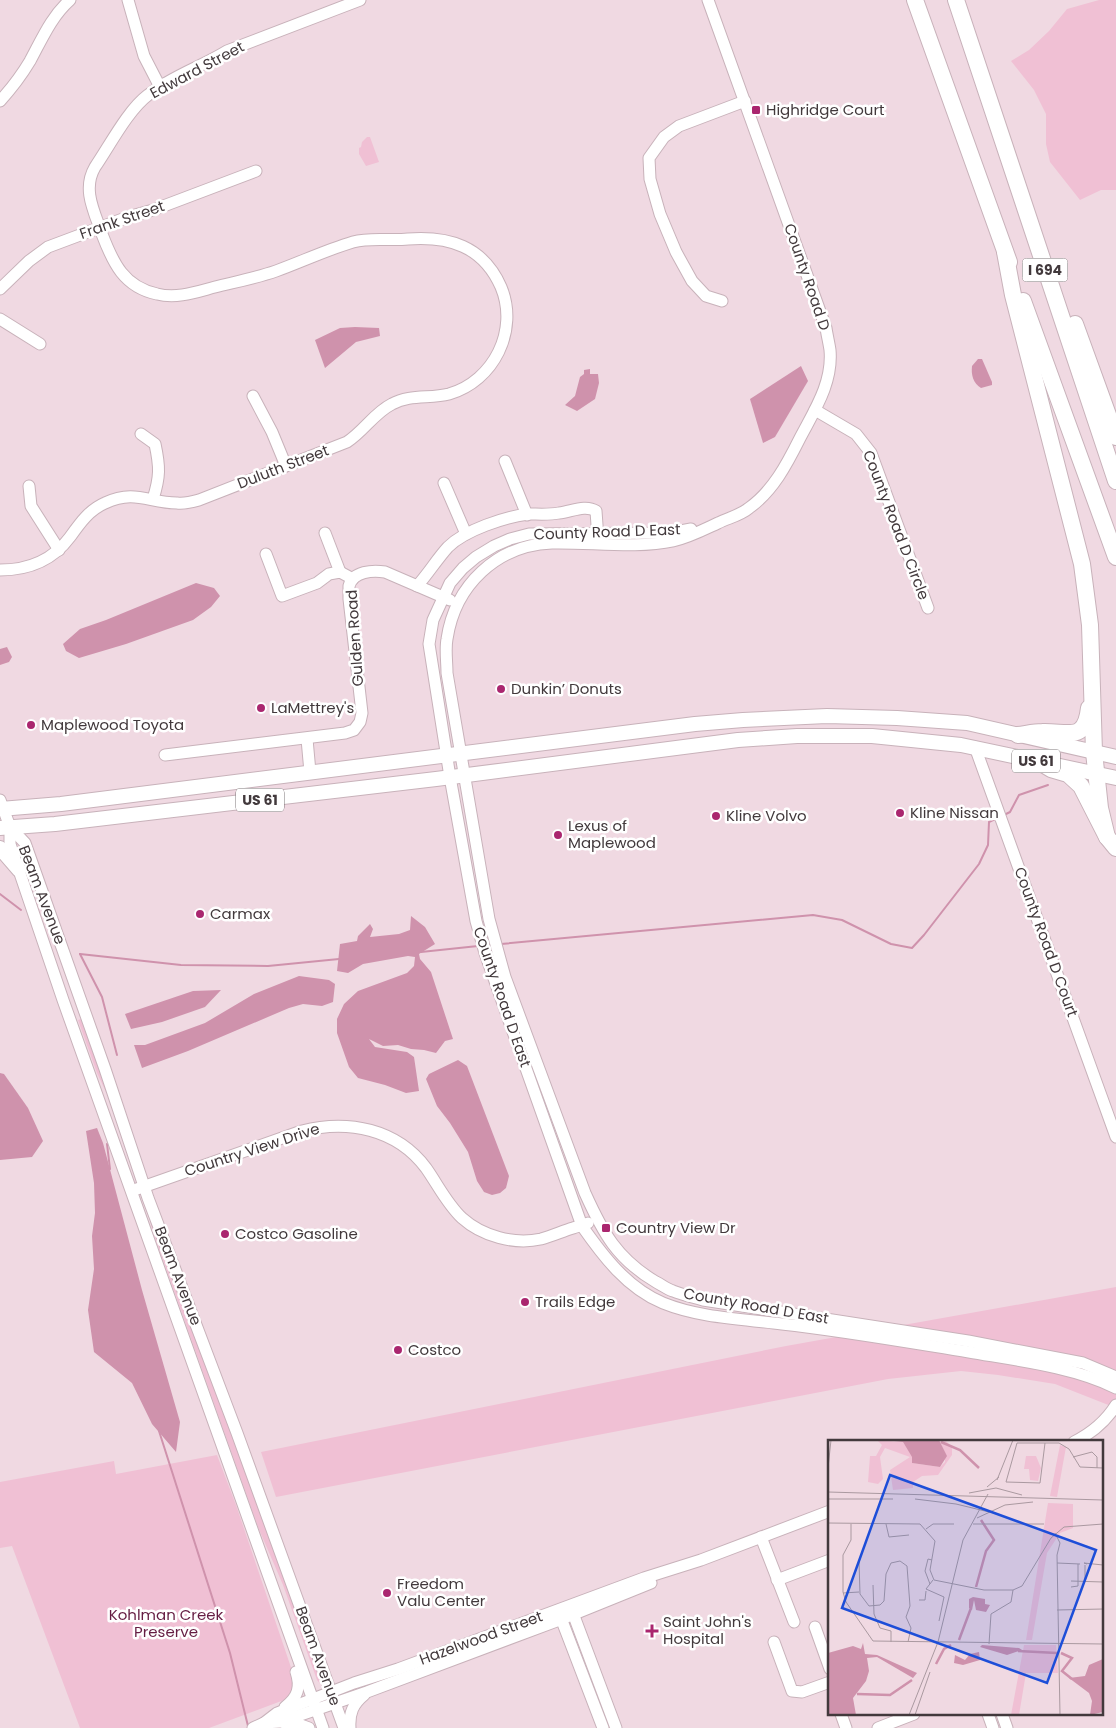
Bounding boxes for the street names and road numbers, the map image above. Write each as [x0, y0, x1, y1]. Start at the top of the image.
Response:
street label: Edward Street [146, 36, 248, 103]
street label: Frank Street [77, 195, 167, 244]
street label: County Road D [779, 221, 836, 333]
road number: I 694 [1022, 258, 1068, 282]
street label: Duluth Street [234, 439, 332, 494]
street label: County Road D Circle [858, 447, 935, 603]
street label: County Road D East [533, 518, 681, 545]
street label: Gulden Road [341, 589, 368, 687]
road number: US 61 [1012, 749, 1060, 772]
road number: US 61 [236, 788, 284, 812]
street label: Beam Avenue [14, 842, 71, 947]
street label: County Road D Court [1010, 864, 1083, 1020]
street label: County Road D East [469, 924, 536, 1070]
street label: Country View Drive [182, 1118, 322, 1181]
street label: Beam Avenue [150, 1223, 207, 1328]
street label: County Road D East [682, 1282, 830, 1329]
street label: Beam Avenue [291, 1603, 346, 1708]
street label: Hazelwood Street [416, 1605, 545, 1670]

